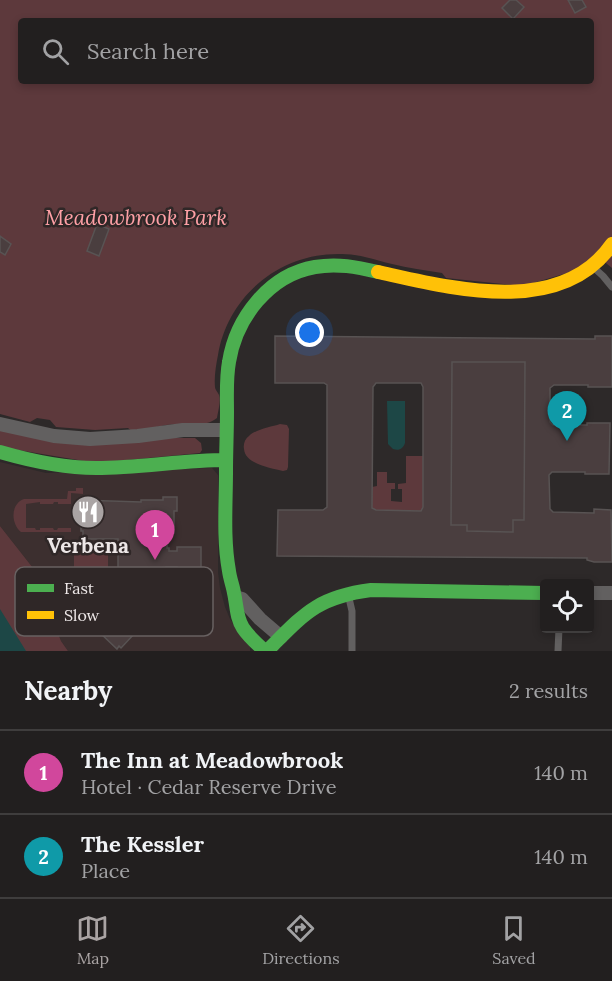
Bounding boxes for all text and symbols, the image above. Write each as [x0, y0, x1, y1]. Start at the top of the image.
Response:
search box [18, 18, 594, 84]
icon: search [39, 35, 72, 68]
text: Search here [87, 37, 209, 65]
park label: Meadowbrook Park [45, 204, 227, 231]
your location [295, 318, 324, 347]
pin: 2 [548, 392, 586, 441]
restaurant icon: Verbena [70, 494, 106, 530]
pin: 1 [136, 510, 174, 560]
place label: Verbena [47, 532, 129, 559]
legend [15, 567, 213, 636]
text: Fast [64, 578, 95, 598]
map controls [540, 579, 594, 633]
button: locate [540, 579, 594, 633]
text: Slow [64, 605, 100, 625]
text: Nearby [24, 674, 112, 707]
text: 2 results [509, 678, 588, 703]
text: The Inn at Meadowbrook [81, 746, 343, 774]
text: 1 [39, 760, 48, 785]
text: 140 m [534, 760, 588, 785]
text: Hotel · Cedar Reserve Drive [81, 774, 337, 799]
text: The Kessler [81, 830, 204, 858]
text: 2 [38, 844, 49, 869]
text: 140 m [534, 844, 588, 869]
text: Place [81, 858, 130, 883]
tab: Map [76, 912, 109, 968]
tab: Directions [262, 912, 340, 968]
tab: Saved [492, 912, 536, 968]

